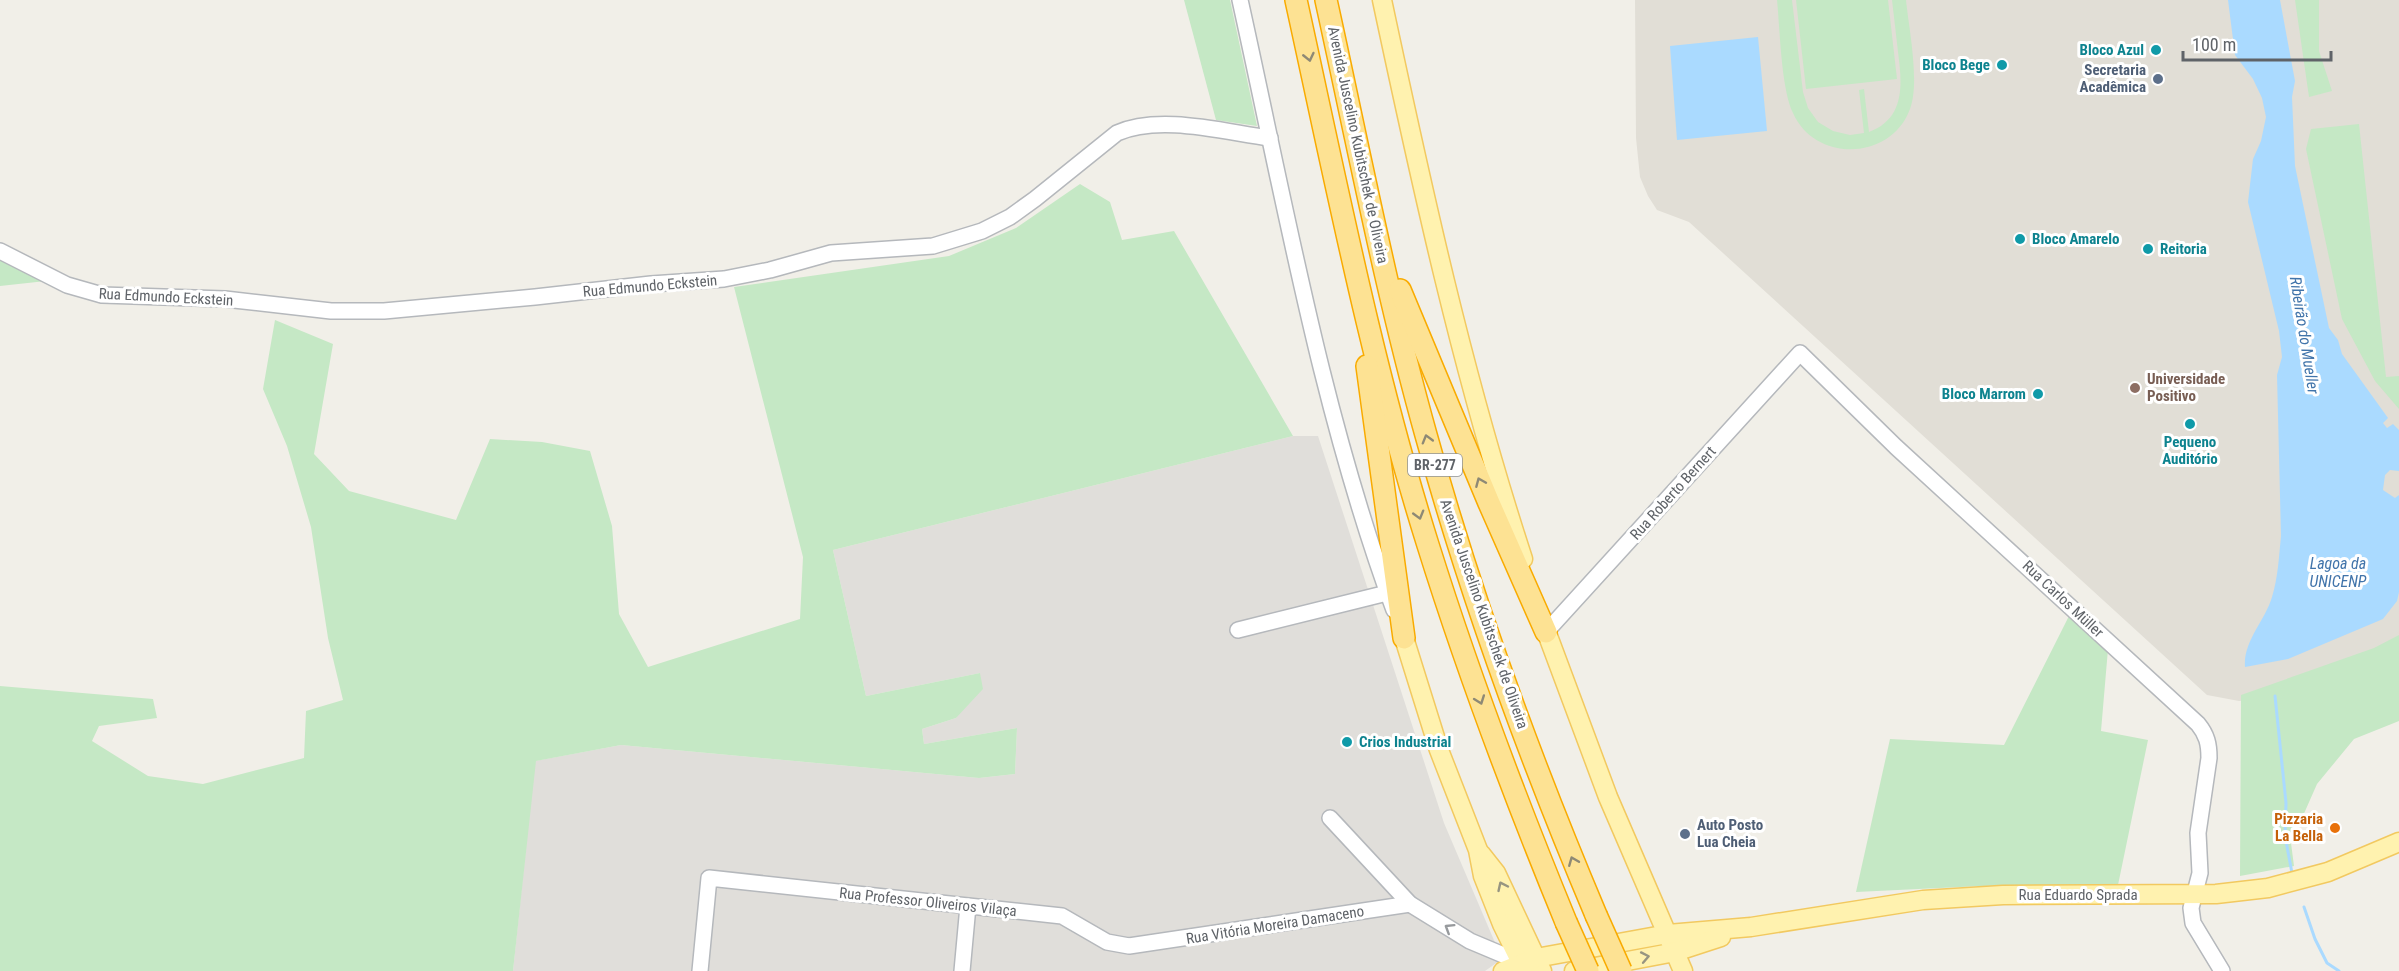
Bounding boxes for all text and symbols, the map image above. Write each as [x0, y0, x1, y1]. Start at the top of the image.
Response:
scale bar [2183, 24, 2332, 62]
street label: Avenida Juscelino Kubitschek de Oliveira [1324, 25, 1392, 265]
text: 100 m [2192, 34, 2236, 55]
place label: Bloco Azul [2080, 41, 2144, 59]
marker: Bloco Azul [2149, 43, 2163, 57]
one-way arrow [1301, 52, 1314, 62]
place label: Bloco Bege [1922, 56, 1990, 74]
marker: Bloco Bege [1995, 58, 2009, 72]
place label: Secretaria Acadêmica [2080, 61, 2146, 96]
marker: Secretaria Acadêmica [2151, 72, 2165, 86]
place label: Bloco Amarelo [2032, 230, 2120, 248]
marker: Bloco Amarelo [2013, 232, 2027, 246]
place label: Reitoria [2160, 240, 2207, 258]
marker: Reitoria [2141, 242, 2155, 256]
street label: Rua Edmundo Eckstein [582, 271, 718, 301]
water label: Ribeirão do Mueller [2286, 275, 2323, 396]
street label: Rua Edmundo Eckstein [98, 284, 234, 310]
place label: Universidade Positivo [2147, 370, 2225, 405]
marker: Universidade Positivo [2128, 381, 2142, 395]
place label: Bloco Marrom [1942, 385, 2026, 403]
marker: Bloco Marrom [2031, 387, 2045, 401]
marker: Pequeno Auditório [2183, 417, 2197, 431]
place label: Pequeno Auditório [2162, 433, 2218, 468]
one-way arrow [1422, 434, 1434, 445]
street label: Rua Roberto Bernert [1626, 443, 1720, 543]
road number: BR-277 [1408, 454, 1462, 476]
one-way arrow [1475, 478, 1487, 489]
street label: Avenida Juscelino Kubitschek de Oliveira [1436, 497, 1532, 731]
one-way arrow [1412, 509, 1424, 520]
water label: Lagoa da UNICENP [2310, 554, 2367, 591]
street label: Rua Carlos Müller [2019, 557, 2108, 641]
one-way arrow [1472, 694, 1485, 705]
place label: Crios Industrial [1359, 733, 1451, 751]
marker: Crios Industrial [1340, 735, 1354, 749]
place label: Pizzaria La Bella [2274, 810, 2323, 845]
place label: Auto Posto Lua Cheia [1697, 816, 1763, 851]
marker: Pizzaria La Bella [2328, 821, 2342, 835]
marker: Auto Posto Lua Cheia [1678, 827, 1692, 841]
one-way arrow [1568, 856, 1580, 867]
one-way arrow [1498, 881, 1510, 892]
street label: Rua Professor Oliveiros Vilaça [838, 884, 1018, 920]
street label: Rua Eduardo Sprada [2018, 886, 2138, 904]
street label: Rua Vitória Moreira Damaceno [1185, 902, 1365, 948]
one-way arrow [1445, 924, 1455, 936]
one-way arrow [1640, 951, 1650, 964]

